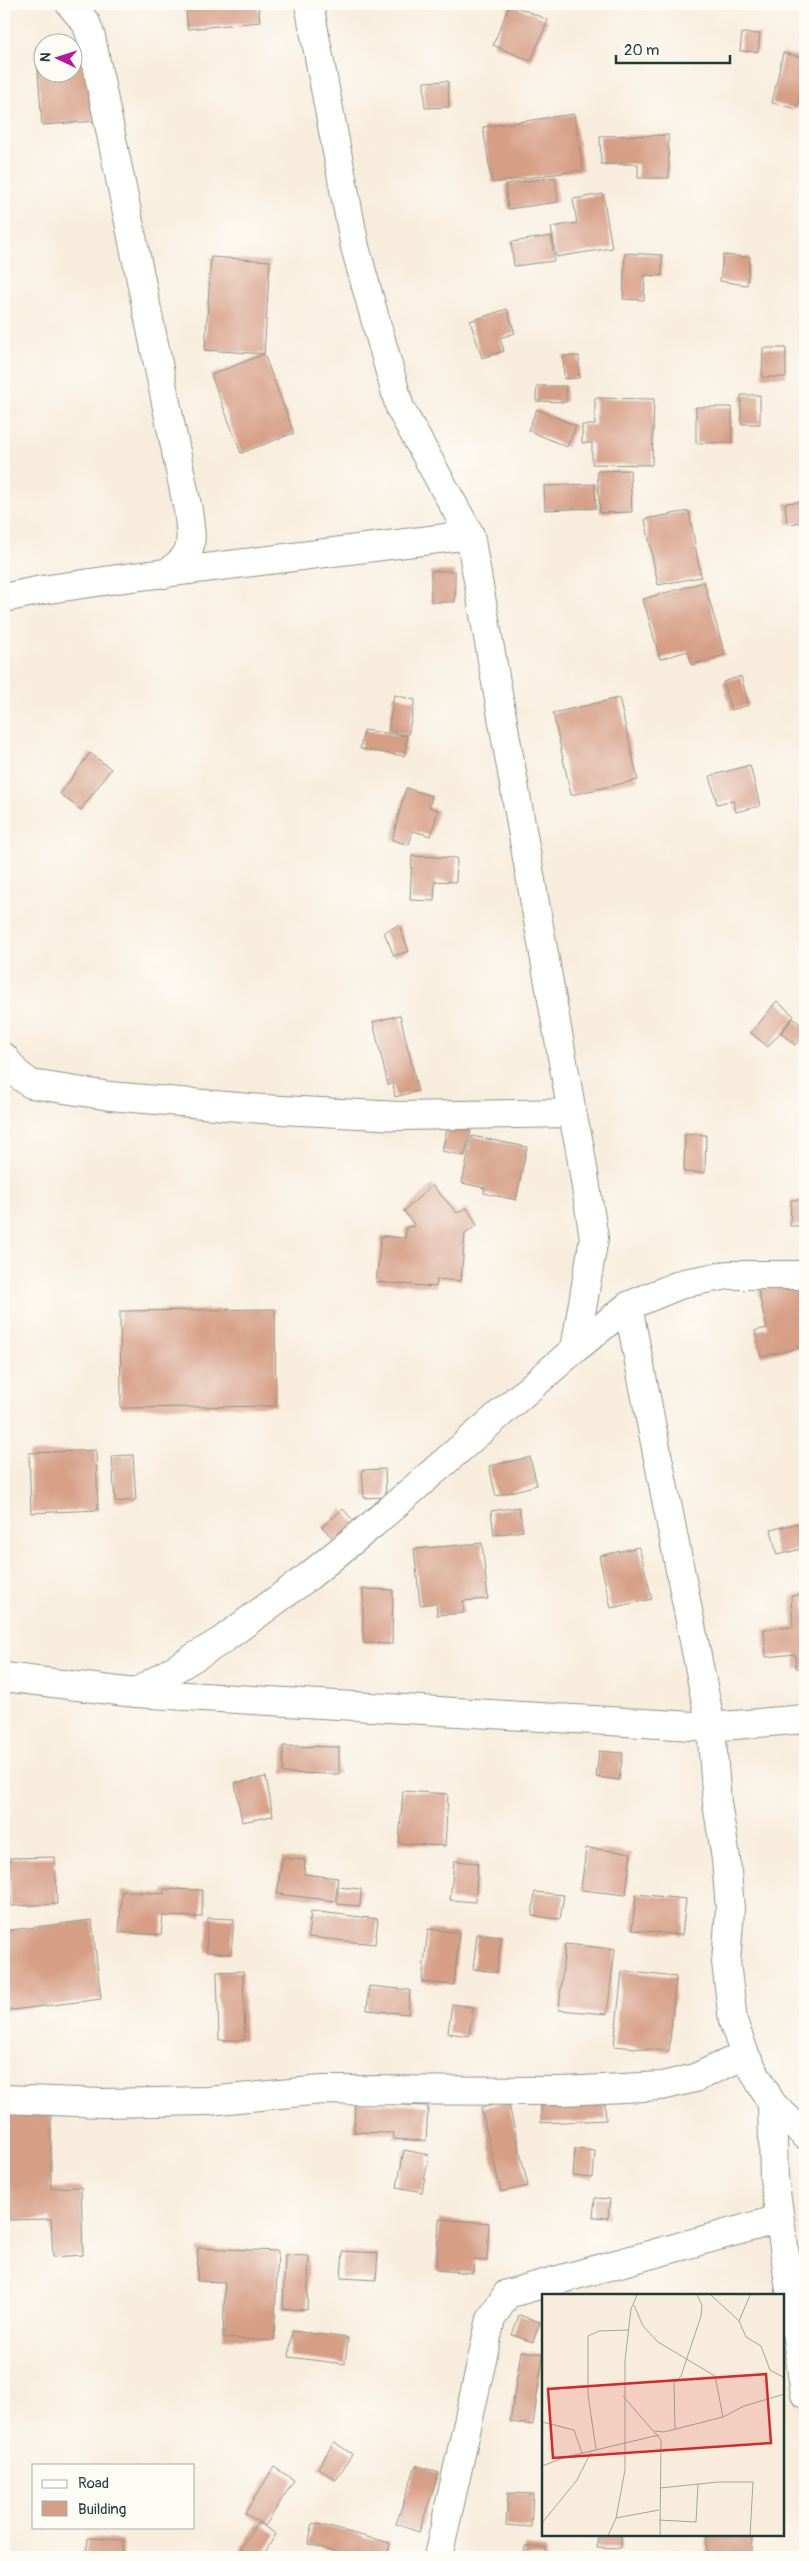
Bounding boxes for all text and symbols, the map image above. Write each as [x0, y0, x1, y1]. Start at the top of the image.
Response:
north arrow [32, 32, 82, 82]
scale bar [616, 32, 730, 64]
text: 20 m [624, 41, 659, 60]
text: N [37, 52, 54, 62]
inset map [542, 2294, 784, 2536]
legend [32, 2464, 195, 2528]
text: Road [78, 2474, 109, 2493]
text: Building [78, 2500, 126, 2519]

